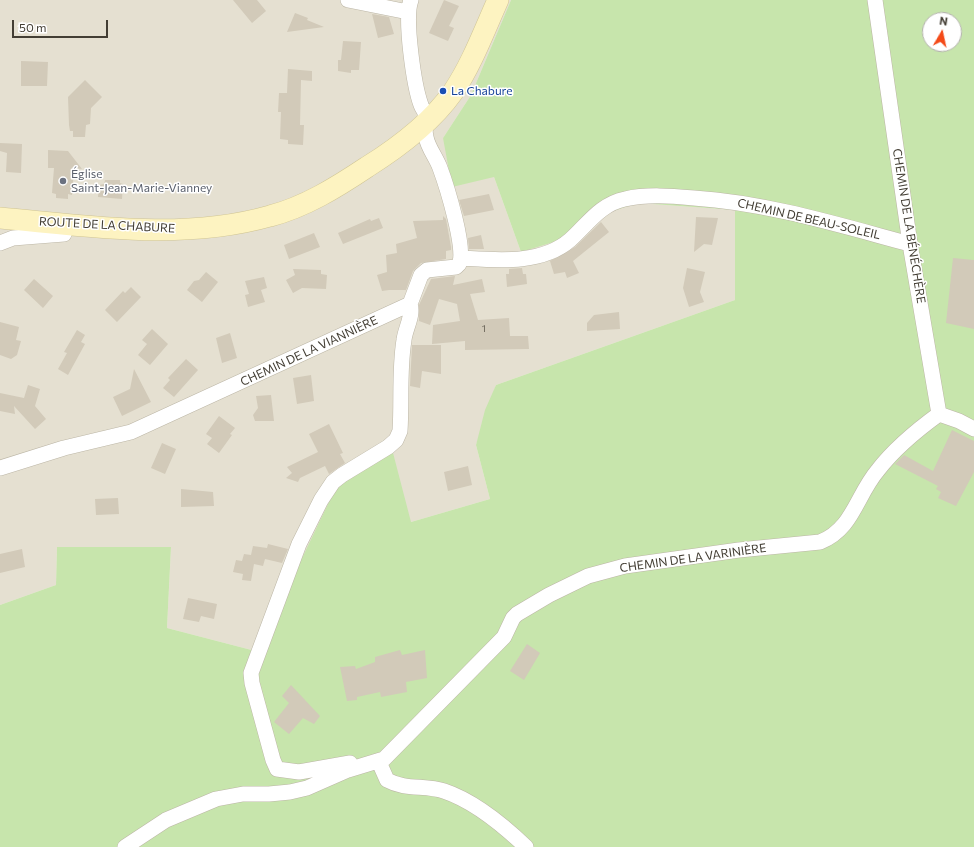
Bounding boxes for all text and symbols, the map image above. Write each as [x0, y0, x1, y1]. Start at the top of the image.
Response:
scale bar [14, 12, 110, 38]
north arrow [922, 12, 962, 52]
text: N [939, 14, 949, 28]
text: 50 m [19, 20, 47, 34]
place label: La Chabure [451, 84, 513, 98]
marker: La Chabure [438, 86, 448, 96]
street label: CHEMIN DE LA BÉNÉCHÈRE [890, 147, 928, 305]
place label: Église Saint-Jean-Marie-Vianney [71, 167, 212, 195]
marker: Église Saint-Jean-Marie-Vianney [58, 176, 68, 186]
street label: CHEMIN DE BEAU-SOLEIL [736, 196, 882, 242]
street label: ROUTE DE LA CHABURE [39, 214, 175, 236]
street label: CHEMIN DE LA VIANNIÈRE [238, 313, 380, 389]
house number: 1 [482, 323, 486, 335]
street label: CHEMIN DE LA VARINIÈRE [619, 541, 767, 575]

